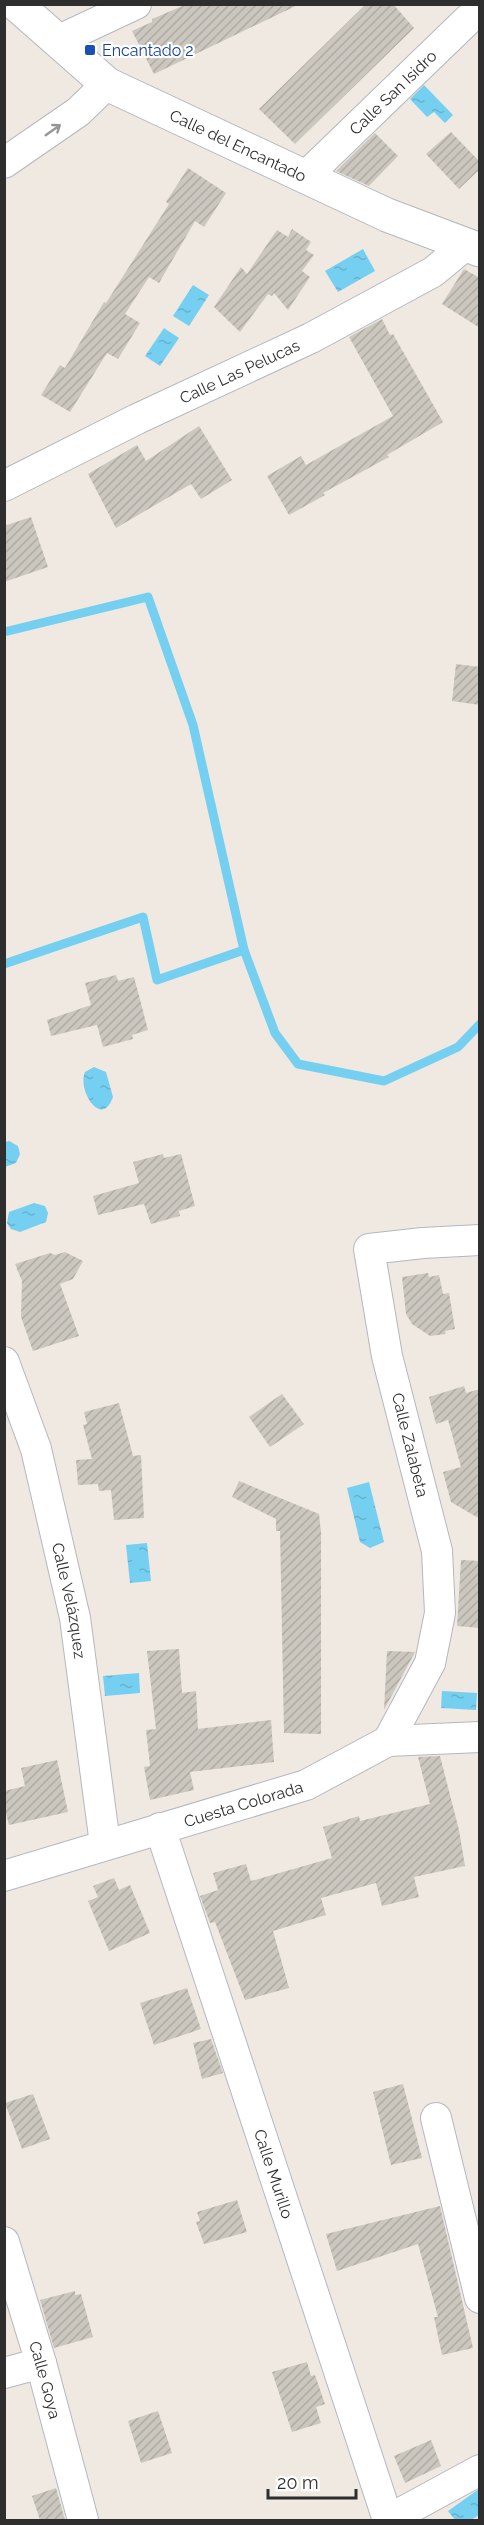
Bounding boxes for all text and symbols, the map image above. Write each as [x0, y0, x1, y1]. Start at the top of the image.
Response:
place label: Encantado 2 [102, 41, 194, 60]
marker: Encantado 2 [83, 43, 97, 57]
street label: Calle San Isidro [345, 46, 440, 139]
street label: Calle del Encantado [167, 105, 310, 185]
one-way arrow [44, 124, 60, 136]
street label: Calle Las Pelucas [176, 335, 303, 407]
street label: Calle Zalabeta [388, 1391, 432, 1499]
street label: Calle Velázquez [48, 1541, 90, 1660]
street label: Cuesta Colorada [182, 1777, 305, 1831]
street label: Calle Murillo [250, 2127, 297, 2221]
street label: Calle Goya [25, 2339, 65, 2421]
scale bar [268, 2462, 356, 2500]
text: 20 m [277, 2472, 319, 2493]

